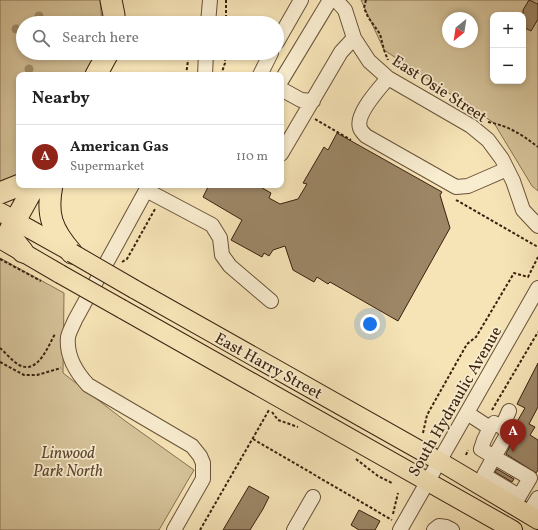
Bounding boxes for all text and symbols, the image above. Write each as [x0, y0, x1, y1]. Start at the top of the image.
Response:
north arrow [442, 12, 478, 48]
map controls [490, 12, 526, 84]
button: + [490, 12, 526, 48]
search box [16, 16, 284, 60]
icon: search [30, 27, 52, 49]
text: Search here [62, 28, 139, 49]
button: − [490, 48, 526, 84]
street label: East Osie Street [387, 51, 491, 129]
text: Nearby [32, 87, 90, 110]
text: American Gas [70, 137, 169, 158]
text: A [40, 148, 50, 166]
text: 110 m [236, 148, 268, 166]
text: Supermarket [70, 158, 145, 176]
your location [360, 314, 380, 334]
street label: South Hydraulic Avenue [404, 323, 508, 481]
street label: East Harry Street [210, 328, 326, 406]
pin: A [500, 419, 526, 452]
park label: Linwood Park North [33, 443, 103, 483]

